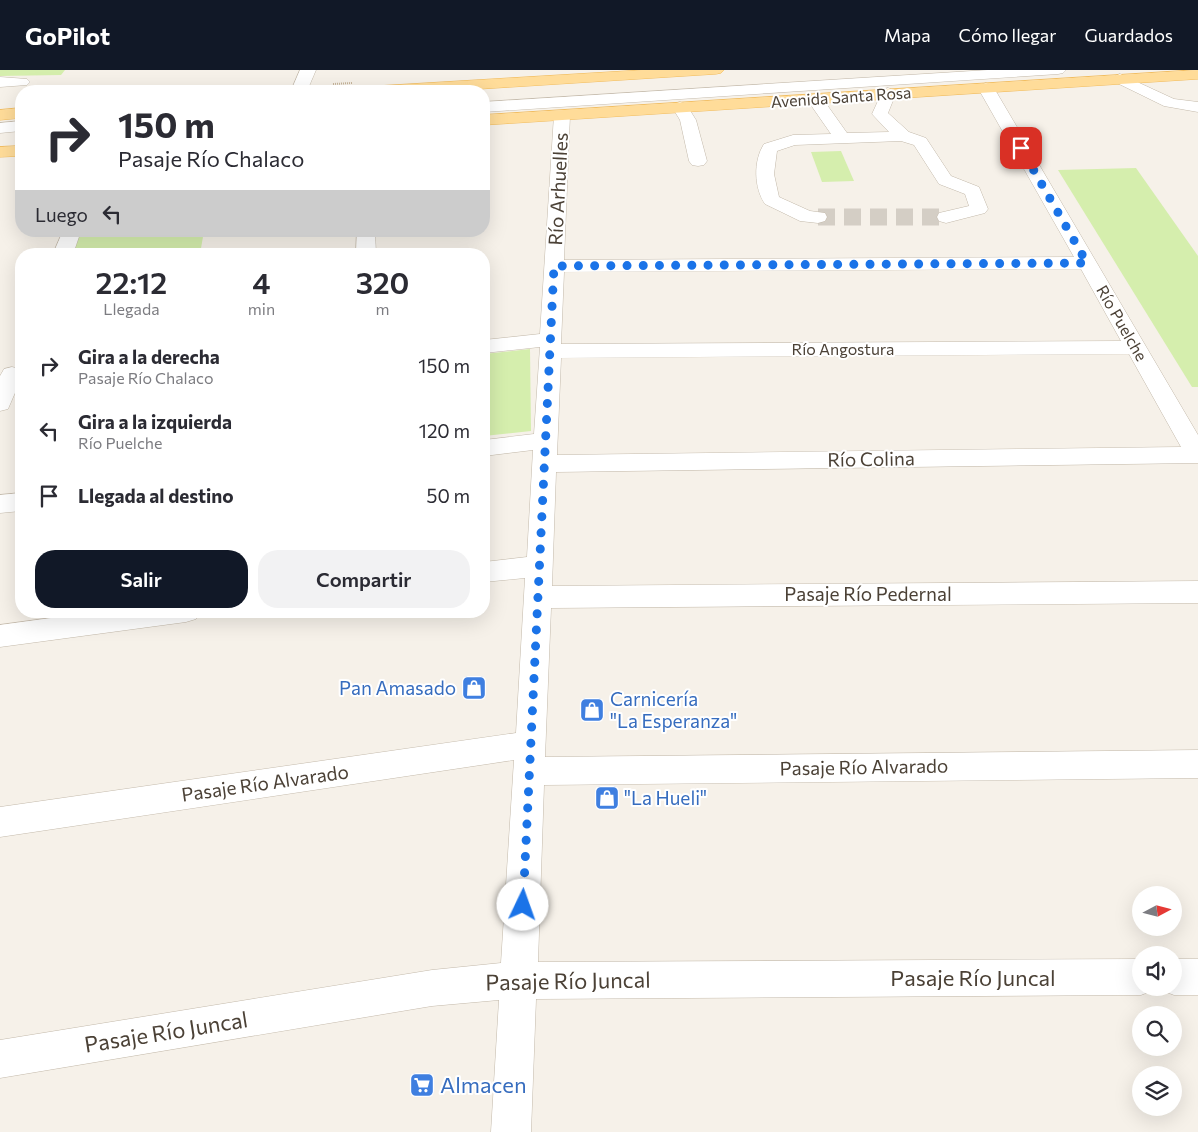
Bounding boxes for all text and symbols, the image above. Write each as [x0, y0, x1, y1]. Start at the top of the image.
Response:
text: GoPilot [25, 21, 110, 50]
text: Mapa [884, 24, 931, 46]
text: Cómo llegar [959, 24, 1056, 46]
text: Guardados [1084, 24, 1173, 46]
street label: Avenida Santa Rosa [770, 82, 912, 111]
text: 150 m [118, 102, 215, 145]
icon: right [35, 105, 100, 170]
pin [1000, 127, 1042, 169]
street label: Río Arhuelles [543, 132, 572, 246]
icon: arrive [1007, 134, 1035, 162]
text: Pasaje Río Chalaco [118, 145, 304, 172]
icon: left [98, 200, 126, 228]
text: Luego [35, 203, 88, 226]
text: 22:12 [96, 263, 167, 300]
text: 4 [252, 263, 271, 300]
text: 320 [356, 263, 409, 300]
street label: Río Puelche [1093, 281, 1152, 364]
text: Llegada [103, 299, 160, 318]
text: min [248, 299, 275, 318]
text: m [376, 299, 390, 318]
street label: Río Angostura [792, 339, 894, 358]
text: Gira a la derecha [78, 345, 220, 368]
icon: right [35, 352, 63, 380]
text: 150 m [418, 354, 470, 377]
text: Pasaje Río Chalaco [78, 368, 214, 387]
text: Gira a la izquierda [78, 410, 232, 433]
icon: left [35, 417, 63, 445]
text: 120 m [419, 419, 470, 442]
text: Río Puelche [78, 433, 162, 452]
street label: Río Colina [827, 446, 915, 471]
icon: arrive [35, 482, 63, 510]
text: Llegada al destino [78, 484, 234, 507]
text: 50 m [426, 484, 470, 507]
button: Salir [35, 550, 248, 608]
button: Compartir [258, 550, 470, 608]
street label: Pasaje Río Pedernal [784, 582, 952, 605]
shop icon: Pan Amasado [461, 675, 487, 701]
place label: Pan Amasado [339, 676, 456, 699]
place label: Carnicería "La Esperanza" [610, 687, 737, 732]
shop icon: Carnicería "La Esperanza" [579, 697, 605, 723]
street label: Pasaje Río Alvarado [779, 754, 949, 779]
street label: Pasaje Río Alvarado [180, 759, 350, 806]
shop icon: "La Hueli" [594, 785, 620, 811]
place label: "La Hueli" [624, 786, 707, 809]
position arrow [496, 878, 548, 930]
north arrow [1132, 886, 1182, 936]
map controls [1132, 886, 1182, 1116]
button: sound [1132, 946, 1182, 996]
street label: Pasaje Río Juncal [890, 964, 1056, 991]
street label: Pasaje Río Juncal [485, 966, 651, 995]
street label: Pasaje Río Juncal [82, 1005, 250, 1058]
button: search [1132, 1006, 1182, 1056]
button: layers [1132, 1066, 1182, 1116]
place label: Almacen [440, 1071, 527, 1098]
supermarket icon: Almacen [409, 1072, 435, 1098]

